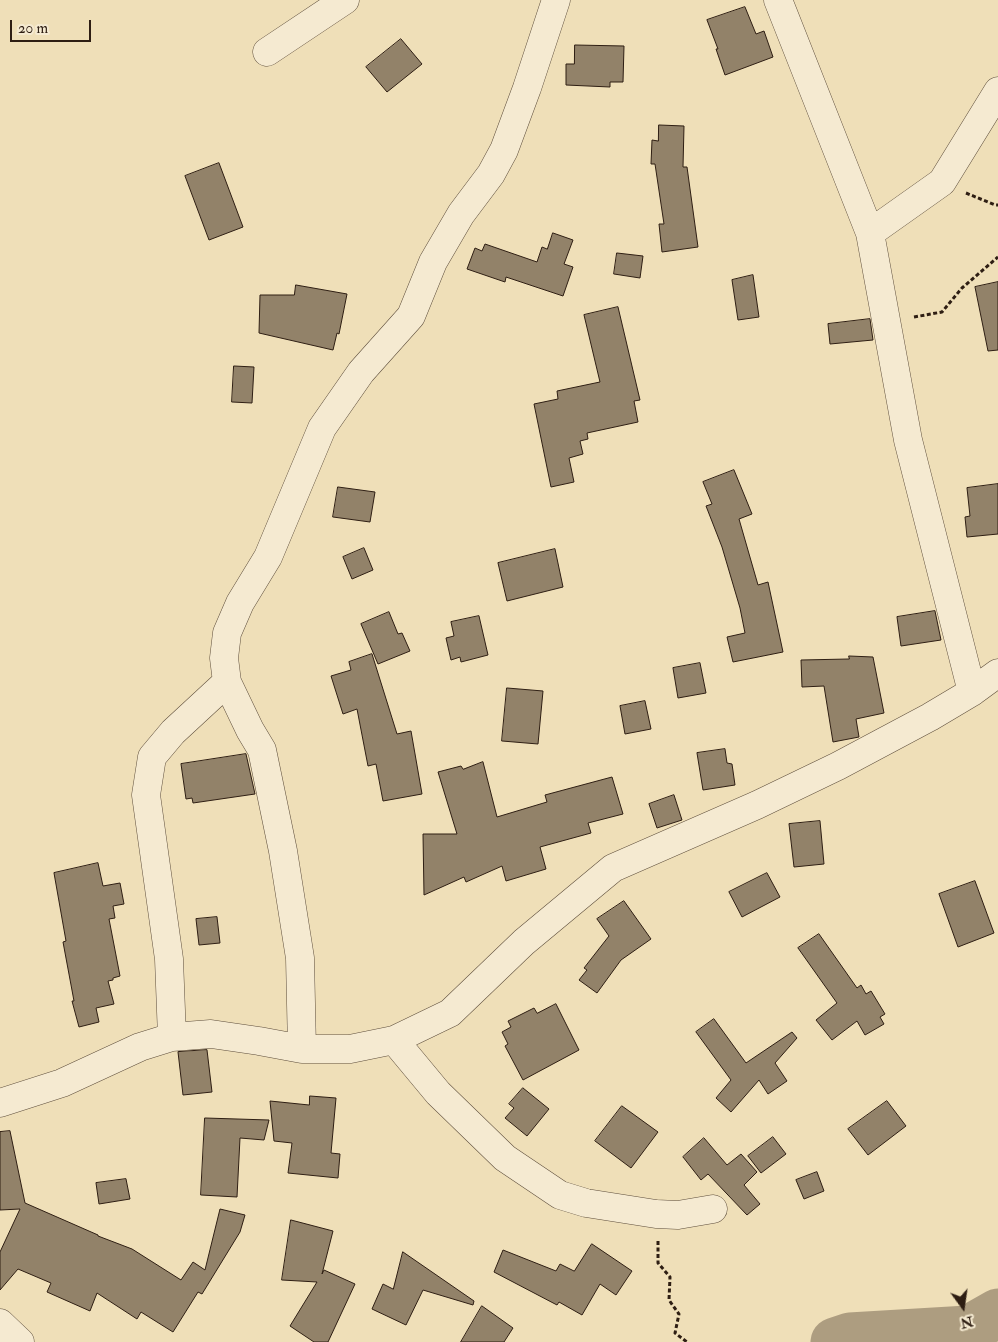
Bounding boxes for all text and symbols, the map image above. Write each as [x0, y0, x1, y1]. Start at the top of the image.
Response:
scale bar [12, 10, 94, 42]
text: 20 m [18, 19, 48, 38]
north arrow [938, 1282, 988, 1332]
text: N [959, 1312, 975, 1332]

